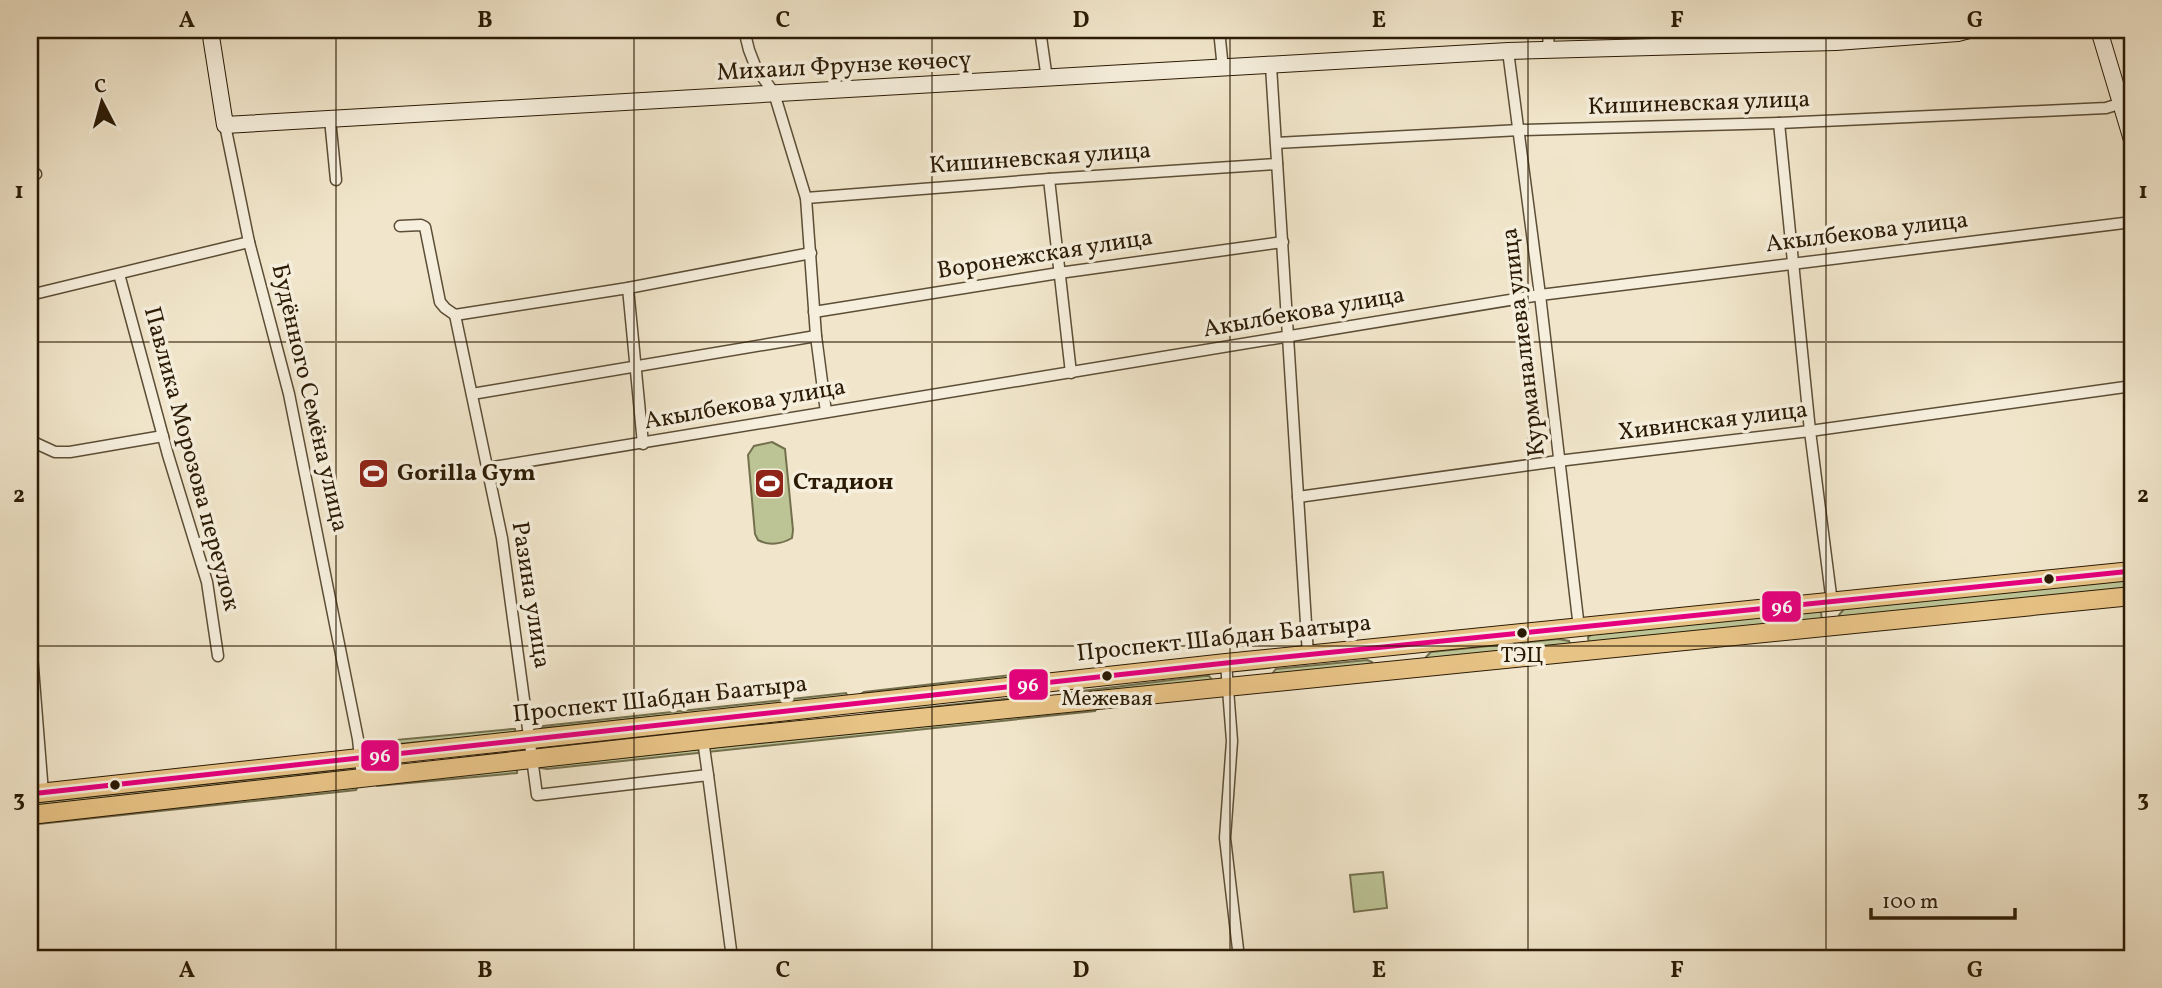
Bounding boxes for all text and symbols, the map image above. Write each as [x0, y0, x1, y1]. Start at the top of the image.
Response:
text: A [179, 5, 195, 37]
text: B [477, 5, 493, 37]
text: C [776, 5, 790, 37]
text: D [1073, 5, 1090, 37]
text: E [1372, 5, 1386, 37]
text: F [1670, 5, 1684, 37]
text: G [1967, 5, 1983, 37]
street label: Михаил Фрунзе көчөсү [716, 43, 973, 91]
north arrow [66, 66, 136, 136]
text: С [93, 74, 108, 101]
street label: Кишиневская улица [1587, 83, 1811, 125]
street label: Кишиневская улица [928, 134, 1152, 184]
text: 1 [14, 176, 24, 208]
text: 1 [2138, 176, 2148, 208]
street label: Акылбекова улица [1764, 204, 1970, 262]
street label: Воронежская улица [935, 221, 1155, 289]
street label: Курманалиева улица [1493, 226, 1555, 458]
street label: Будённого Семёна улица [262, 261, 356, 535]
street label: Акылбекова улица [1201, 279, 1407, 347]
street label: Павлика Морозова переулок [134, 303, 248, 615]
street label: Акылбекова улица [642, 371, 848, 439]
street label: Хивинская улица [1616, 393, 1810, 451]
sports icon: Gorilla Gym [357, 457, 391, 491]
place label: Gorilla Gym [397, 457, 536, 491]
sports icon: Стадион [753, 466, 787, 500]
place label: Стадион [793, 466, 894, 500]
text: 2 [13, 480, 25, 512]
text: 2 [2137, 480, 2149, 512]
street label: Разина улица [502, 519, 558, 671]
unlabelled marker [2042, 572, 2056, 586]
line badge: 96 [1761, 590, 1802, 623]
text: 96 [1771, 595, 1793, 621]
street label: Проспект Шабдан Баатыра [1075, 607, 1373, 671]
marker: ТЭЦ [1515, 626, 1529, 640]
place label: ТЭЦ [1500, 641, 1544, 672]
street label: Проспект Шабдан Баатыра [511, 668, 809, 732]
line badge: 96 [1008, 668, 1049, 701]
marker: Межевая [1100, 669, 1114, 683]
text: 96 [1017, 673, 1039, 699]
place label: Межевая [1061, 684, 1153, 715]
line badge: 96 [360, 739, 400, 772]
text: 96 [369, 744, 391, 770]
unlabelled marker [108, 778, 122, 792]
text: 3 [13, 784, 25, 816]
text: 3 [2137, 784, 2149, 816]
scale bar [1871, 876, 2015, 920]
text: 100 m [1882, 888, 1939, 917]
text: A [179, 955, 195, 987]
text: B [477, 955, 493, 987]
text: C [776, 955, 790, 987]
text: D [1073, 955, 1090, 987]
text: E [1372, 955, 1386, 987]
text: F [1670, 955, 1684, 987]
text: G [1967, 955, 1983, 987]

